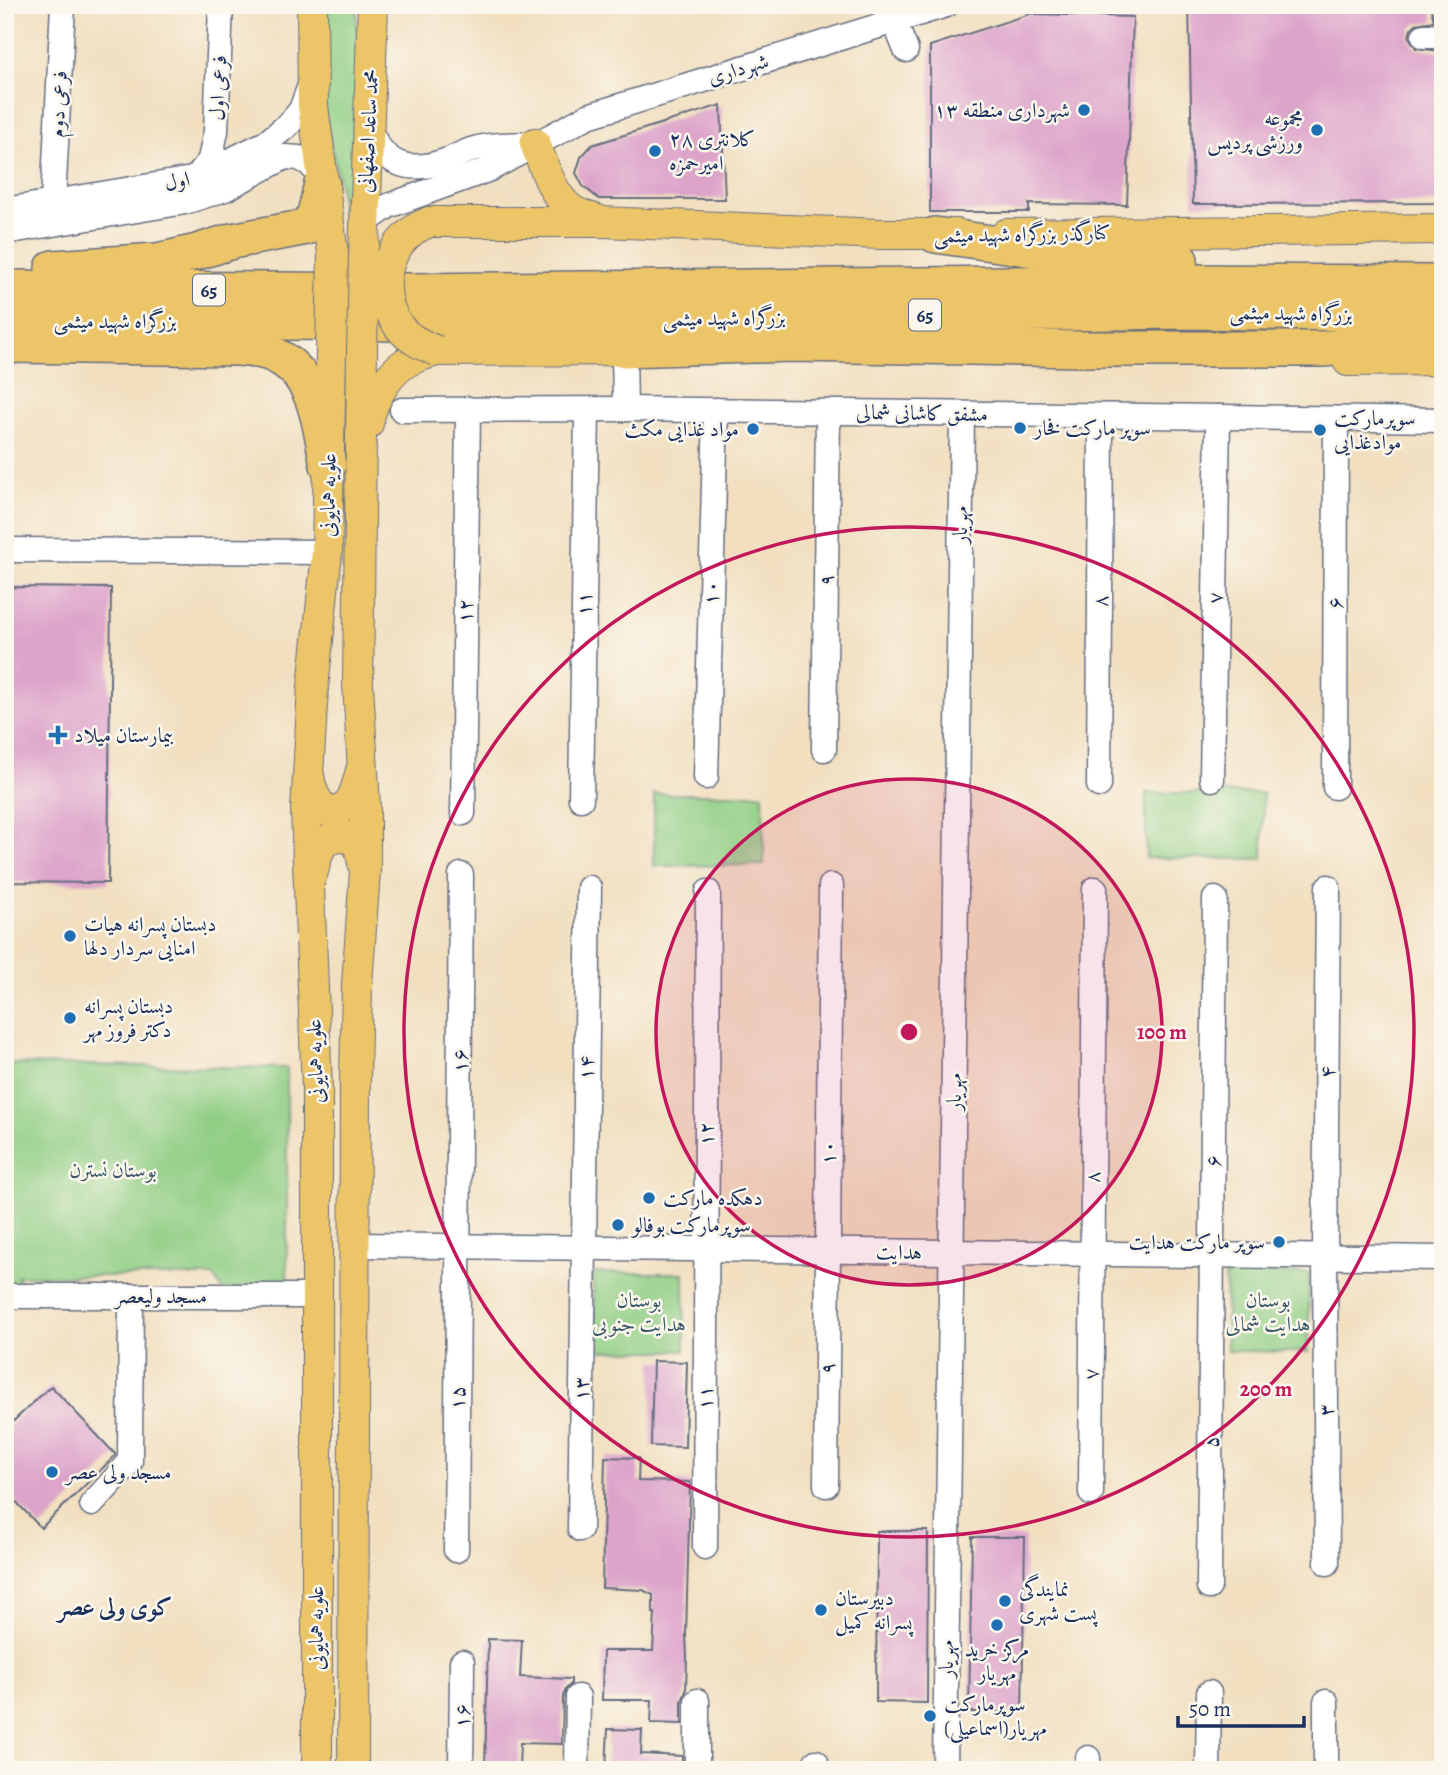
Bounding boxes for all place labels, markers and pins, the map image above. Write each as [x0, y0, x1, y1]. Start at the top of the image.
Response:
place label: شهرداری منطقه ۱۳ [934, 96, 1070, 124]
marker: شهرداری منطقه ۱۳ [1076, 102, 1092, 118]
place label: مجموعه ورزشی پردیس [1207, 104, 1303, 157]
marker: مجموعه ورزشی پردیس [1309, 122, 1325, 138]
place label: کلانتری ۲۸ امیرحمزه [669, 125, 756, 177]
marker: کلانتری ۲۸ امیرحمزه [647, 143, 663, 159]
place label: سوپرمارکت موادغذایی [1334, 404, 1416, 456]
place label: سوپر مارکت فخار [1032, 414, 1151, 442]
place label: مواد غذایی مکث [624, 415, 739, 443]
marker: سوپر مارکت فخار [1012, 420, 1028, 436]
marker: مواد غذایی مکث [745, 421, 761, 437]
marker: سوپرمارکت موادغذایی [1312, 422, 1328, 438]
place label: بیمارستان میلاد [74, 721, 174, 749]
marker: بیمارستان میلاد [48, 725, 68, 745]
place label: دبستان پسرانه هیات امنایی سردار دلها [84, 910, 216, 962]
marker: دبستان پسرانه هیات امنایی سردار دلها [62, 928, 78, 944]
place label: دبستان پسرانه دکتر فروز مهر [82, 992, 173, 1044]
marker: دبستان پسرانه دکتر فروز مهر [62, 1010, 78, 1026]
centre of rings [897, 1020, 921, 1044]
place label: دهکده مارکت [663, 1184, 763, 1212]
marker: دهکده مارکت [641, 1190, 657, 1206]
place label: سوپرمارکت بوفالو [630, 1211, 751, 1239]
marker: سوپرمارکت بوفالو [610, 1217, 626, 1233]
place label: سوپر مارکت هدایت [1129, 1228, 1265, 1256]
marker: سوپر مارکت هدایت [1271, 1234, 1287, 1250]
place label: مسجد ولی عصر [64, 1458, 171, 1486]
marker: مسجد ولی عصر [44, 1464, 60, 1480]
place label: نمایندگی پست شهری [1019, 1573, 1098, 1627]
place label: دبیرستان پسرانه کمیل [835, 1584, 914, 1637]
marker: نمایندگی پست شهری [997, 1593, 1013, 1609]
marker: دبیرستان پسرانه کمیل [813, 1602, 829, 1618]
marker: مرکز خرید مهریار [989, 1617, 1005, 1633]
place label: مرکز خرید مهریار [965, 1635, 1029, 1687]
place label: سوپرمارکت مهریار(اسماعیلی) [944, 1690, 1047, 1744]
marker: سوپرمارکت مهریار(اسماعیلی) [922, 1708, 938, 1724]

